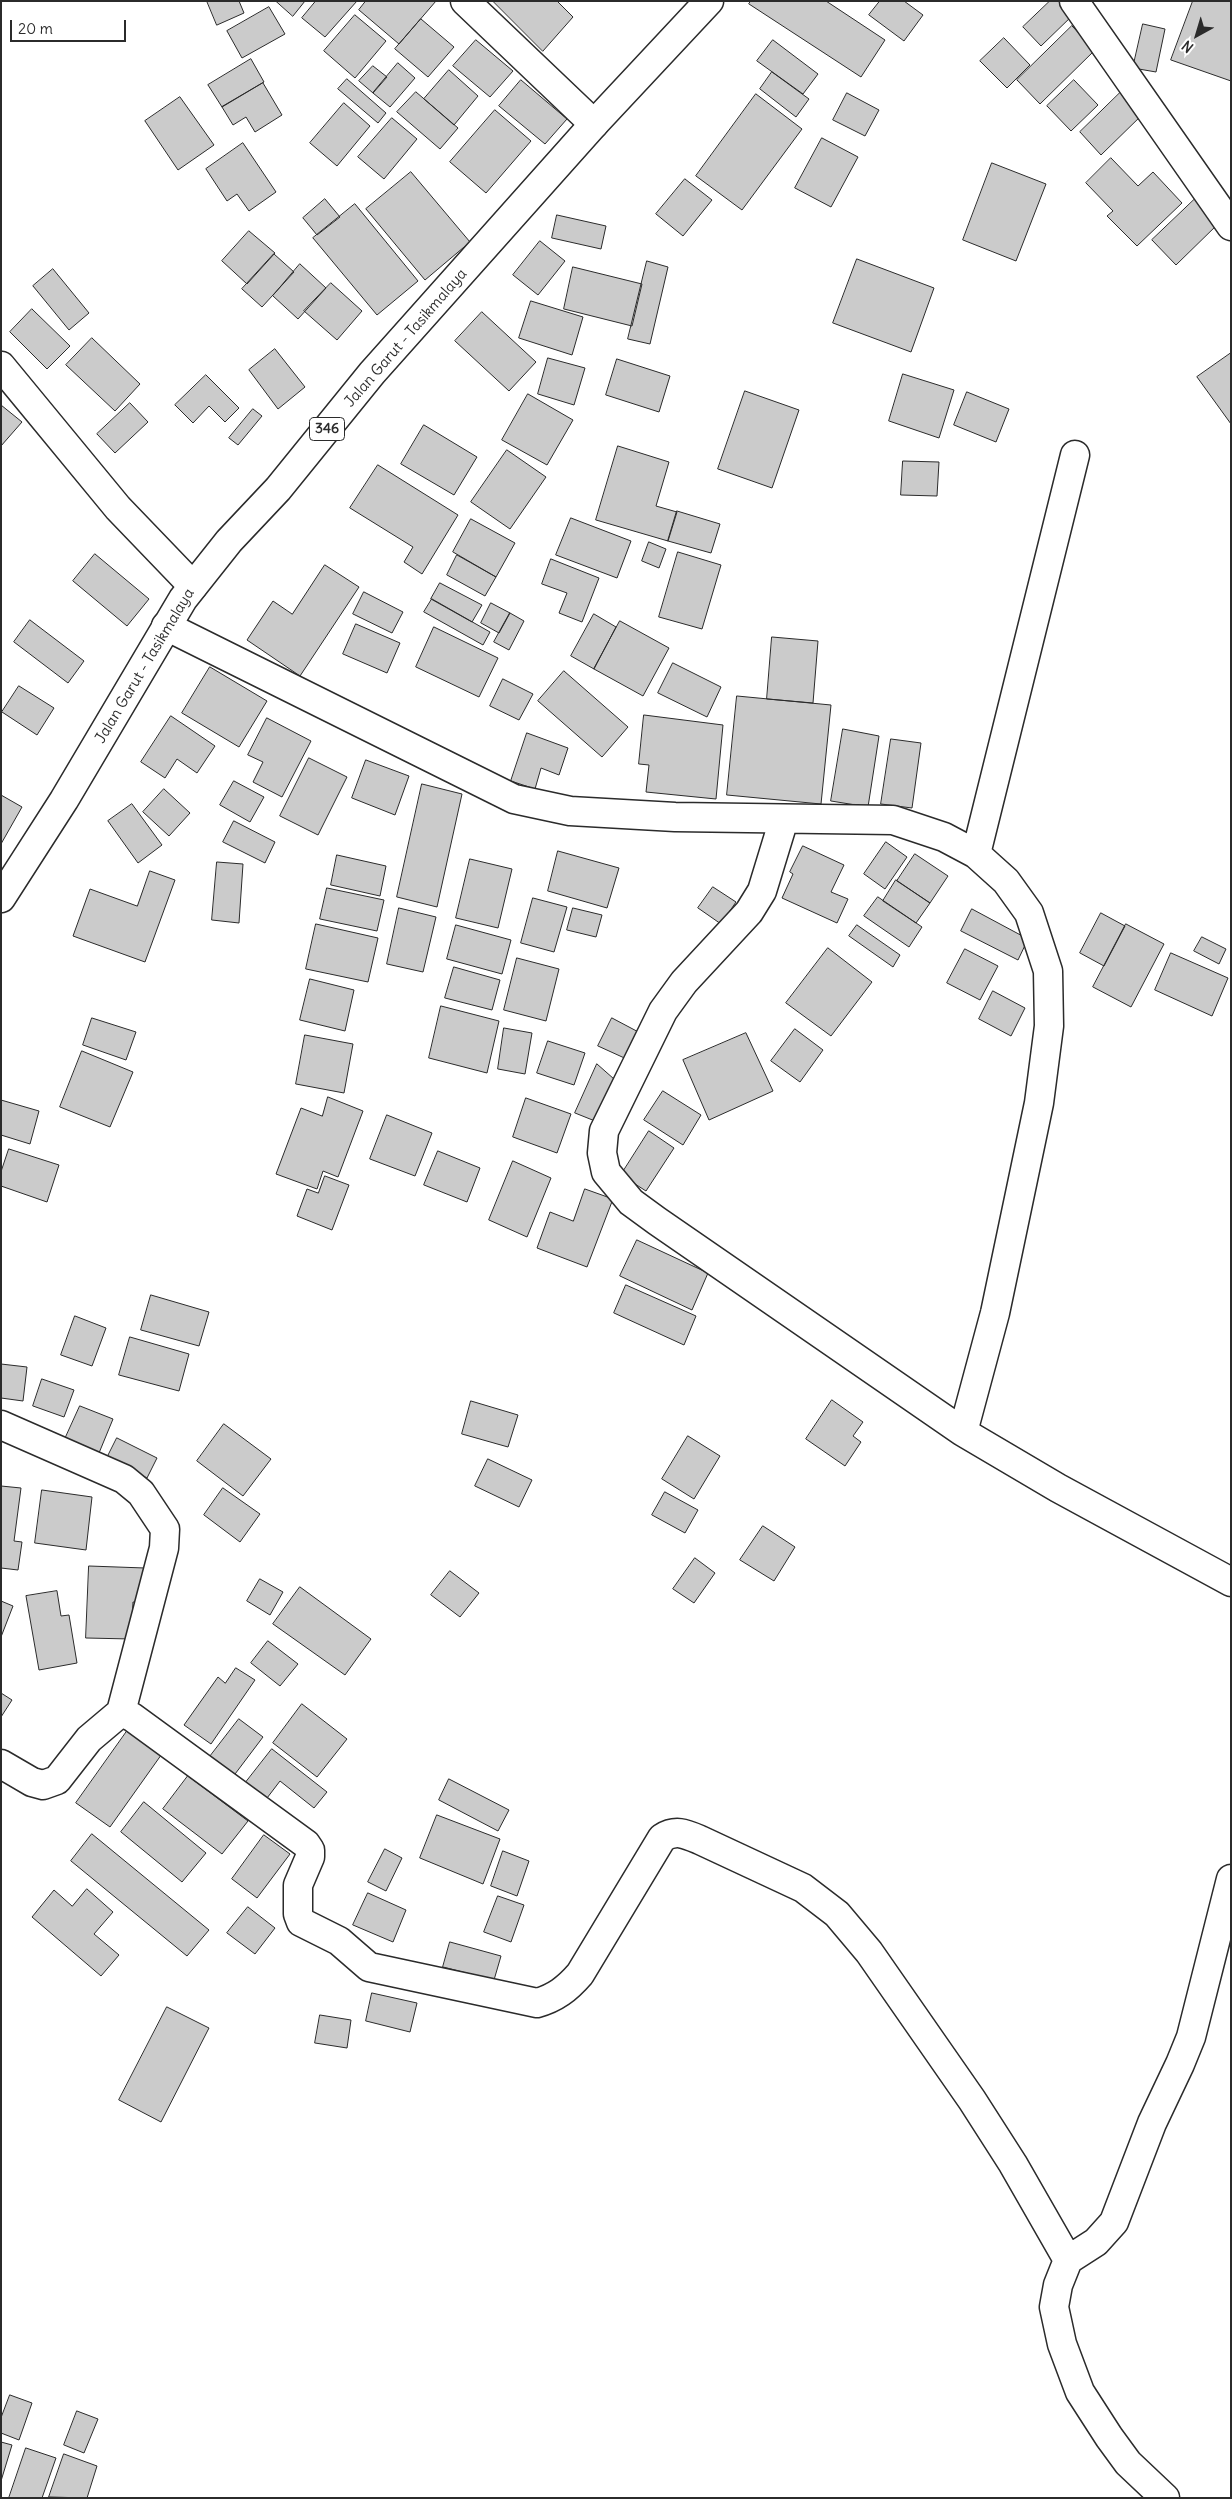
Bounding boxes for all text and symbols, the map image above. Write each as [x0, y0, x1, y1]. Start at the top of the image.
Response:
scale bar [12, 10, 129, 42]
north arrow [1172, 10, 1222, 60]
text: 20 m [18, 19, 53, 38]
text: N [1178, 37, 1197, 57]
street label: Jalan Garut - Tasikmalaya [341, 265, 471, 411]
road number: 346 [310, 418, 344, 440]
street label: Jalan Garut - Tasikmalaya [92, 585, 198, 747]

